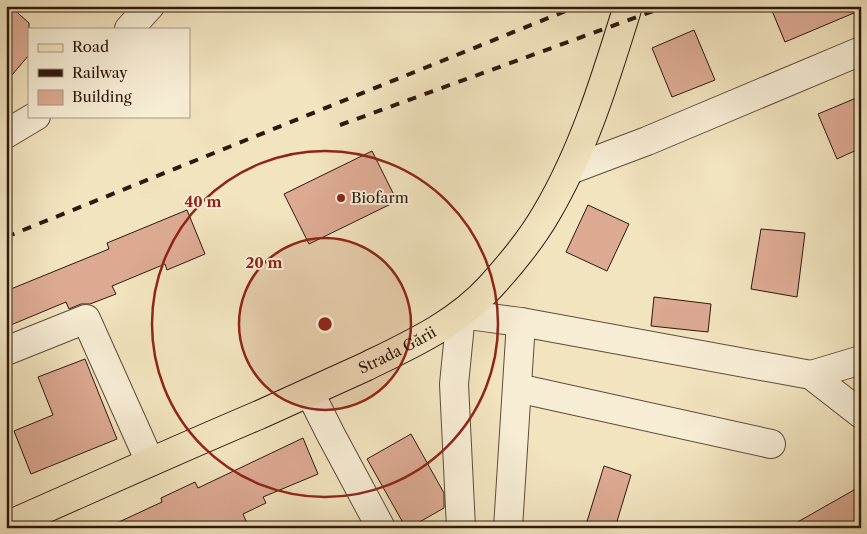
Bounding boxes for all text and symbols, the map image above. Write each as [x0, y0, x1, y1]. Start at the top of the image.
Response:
legend [28, 28, 190, 118]
text: Road [72, 37, 109, 56]
text: Railway [72, 63, 128, 82]
text: Building [72, 87, 132, 106]
place label: Biofarm [351, 188, 409, 207]
text: 40 m [184, 192, 222, 211]
marker: Biofarm [335, 192, 347, 204]
text: 20 m [245, 253, 283, 272]
centre of rings [316, 315, 334, 333]
street label: Strada Gării [355, 322, 440, 378]

